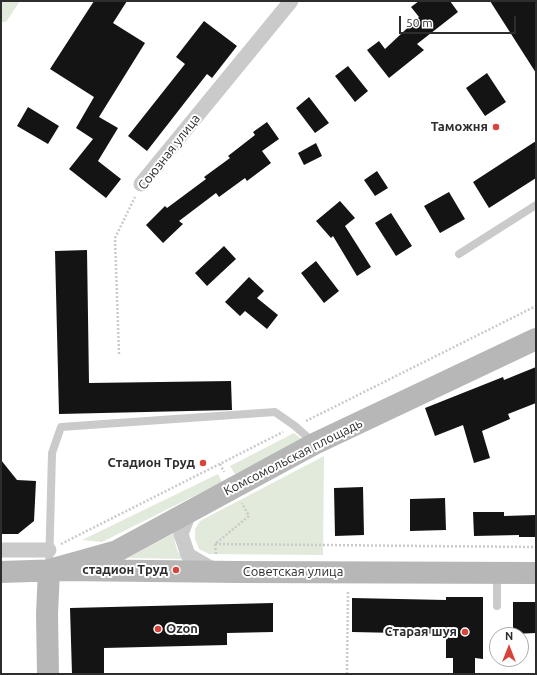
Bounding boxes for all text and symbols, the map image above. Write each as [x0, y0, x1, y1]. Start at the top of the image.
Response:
scale bar [401, 8, 518, 34]
text: 50 m [406, 16, 433, 29]
street label: Союзная улица [135, 111, 203, 193]
place label: Таможня [431, 119, 488, 135]
marker: Таможня [491, 122, 501, 132]
street label: Комсомольская площадь [221, 415, 365, 499]
place label: Стадион Труд [107, 455, 195, 471]
marker: Стадион Труд [198, 458, 208, 468]
place label: стадион Труд [82, 562, 168, 578]
street label: Советская улица [243, 564, 343, 580]
marker: стадион Труд [171, 565, 181, 575]
place label: Ozon [166, 621, 198, 637]
marker: Ozon [153, 624, 163, 634]
place label: Старая шуя [384, 624, 457, 640]
marker: Старая шуя [460, 627, 470, 637]
north arrow [489, 627, 529, 667]
text: N [505, 630, 513, 642]

